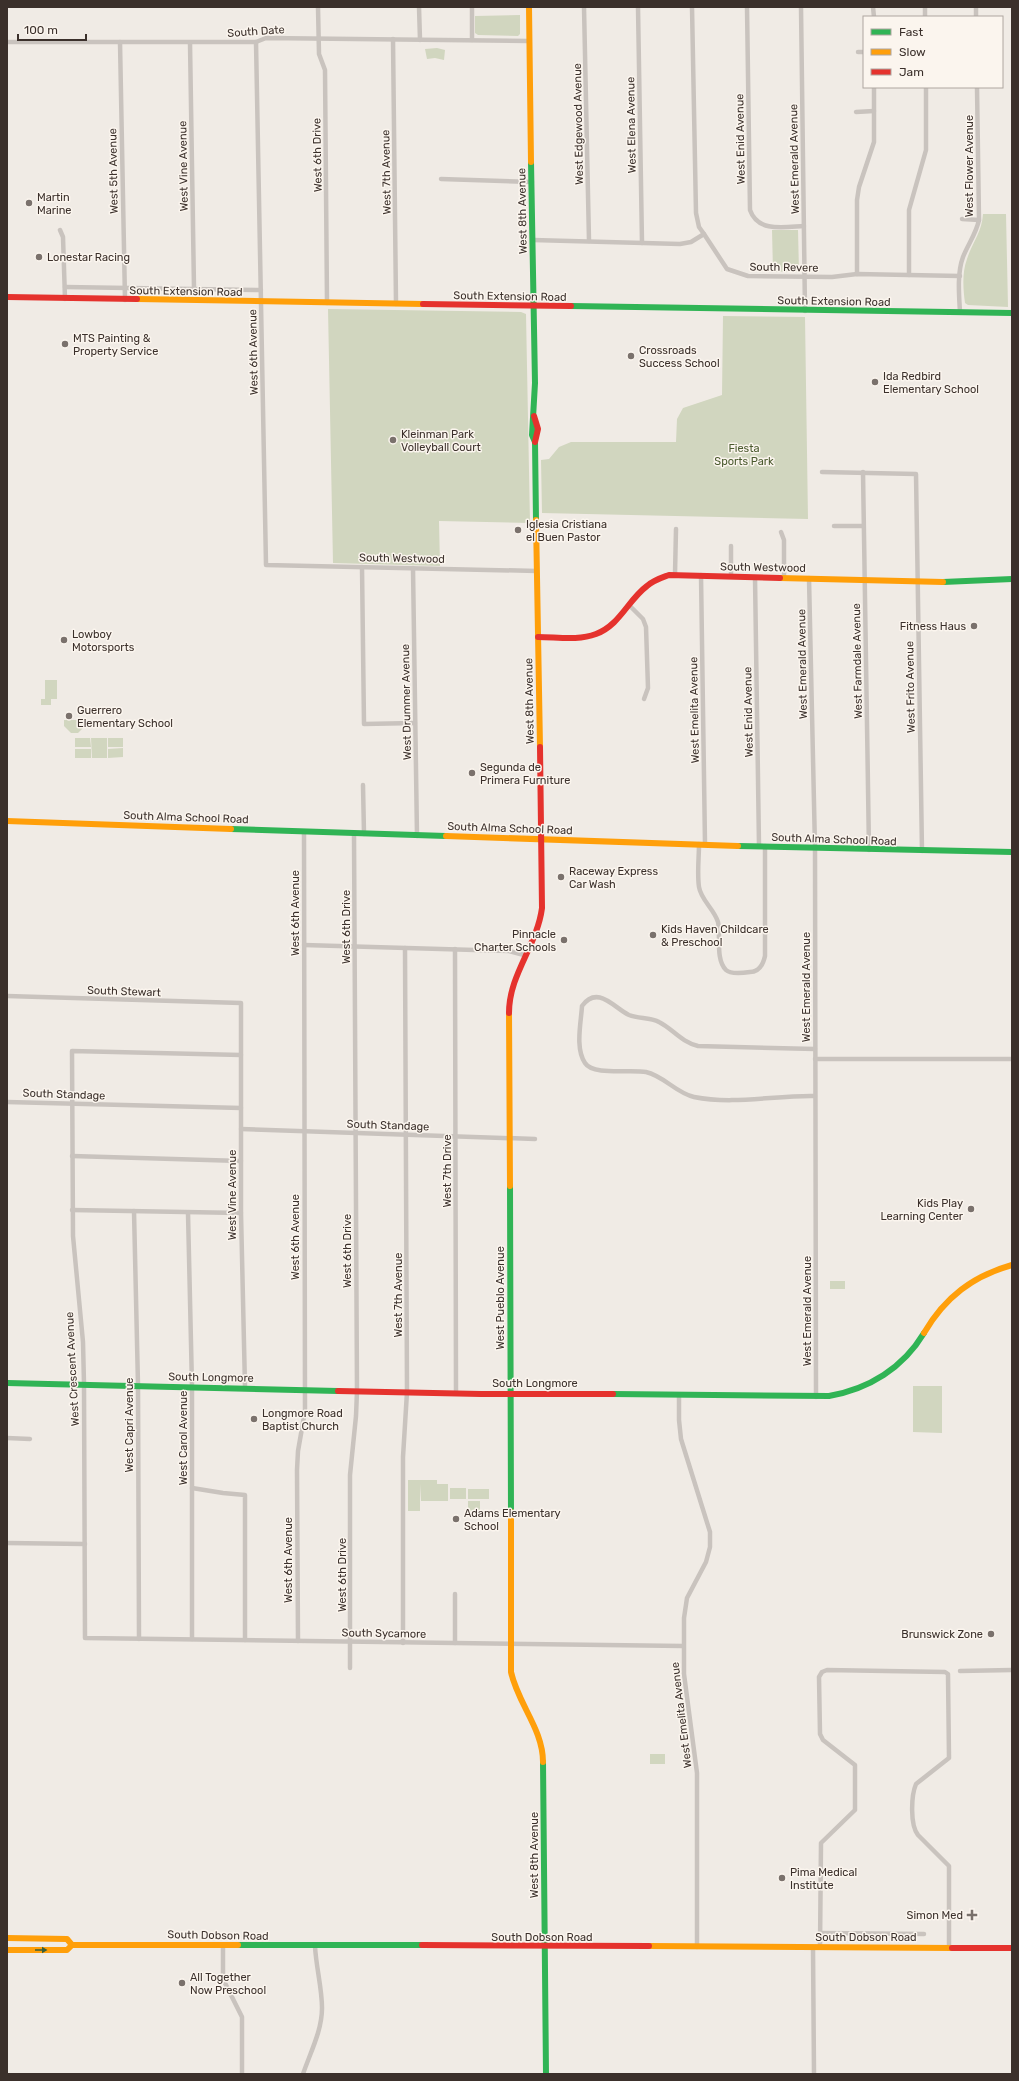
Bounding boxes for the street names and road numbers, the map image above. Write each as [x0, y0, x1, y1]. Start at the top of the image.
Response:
street label: South Date [227, 23, 285, 40]
street label: West Edgewood Avenue [571, 63, 586, 185]
street label: West Elena Avenue [624, 77, 639, 173]
street label: West Enid Avenue [733, 93, 748, 185]
street label: West Emerald Avenue [787, 104, 802, 214]
street label: West Flower Avenue [963, 115, 976, 217]
street label: West 6th Drive [310, 118, 325, 192]
street label: West Vine Avenue [176, 121, 191, 211]
street label: West 5th Avenue [106, 128, 121, 214]
street label: West 7th Avenue [379, 129, 394, 215]
street label: West 8th Avenue [515, 168, 530, 254]
street label: South Revere [749, 260, 819, 275]
street label: South Extension Road [129, 284, 243, 299]
street label: South Extension Road [453, 289, 567, 304]
street label: South Extension Road [777, 294, 891, 309]
street label: West 6th Avenue [246, 309, 261, 395]
street label: South Westwood [359, 551, 445, 566]
street label: South Westwood [720, 560, 806, 575]
street label: West Farmdale Avenue [850, 603, 865, 719]
street label: West Emerald Avenue [795, 609, 810, 719]
street label: West Frito Avenue [903, 641, 918, 733]
street label: West Drummer Avenue [399, 644, 414, 760]
street label: West Emelita Avenue [687, 657, 702, 763]
street label: West 8th Avenue [522, 658, 537, 744]
street label: West Enid Avenue [741, 666, 756, 758]
street label: South Alma School Road [123, 809, 249, 826]
street label: South Alma School Road [447, 820, 573, 837]
street label: South Alma School Road [771, 831, 897, 848]
street label: West 6th Avenue [289, 870, 302, 956]
street label: West 6th Drive [340, 890, 353, 964]
street label: West Emerald Avenue [800, 932, 813, 1042]
street label: South Stewart [87, 984, 162, 999]
street label: South Standage [22, 1087, 106, 1102]
street label: South Standage [346, 1118, 430, 1133]
street label: West 7th Drive [441, 1134, 454, 1208]
street label: West Vine Avenue [226, 1150, 239, 1240]
street label: West 6th Avenue [289, 1194, 302, 1280]
street label: West 6th Drive [341, 1214, 354, 1288]
street label: West Pueblo Avenue [494, 1246, 507, 1350]
street label: West 7th Avenue [392, 1253, 405, 1337]
street label: West Emerald Avenue [801, 1256, 814, 1366]
street label: West Crescent Avenue [63, 1311, 82, 1427]
street label: South Longmore [168, 1370, 254, 1385]
street label: West Capri Avenue [123, 1377, 136, 1473]
street label: South Longmore [492, 1377, 578, 1390]
street label: West Carol Avenue [177, 1391, 190, 1485]
street label: West 6th Avenue [282, 1517, 295, 1603]
street label: West 6th Drive [336, 1538, 349, 1612]
street label: South Sycamore [342, 1626, 426, 1641]
street label: West Emelita Avenue [669, 1661, 694, 1769]
street label: West 8th Avenue [528, 1812, 541, 1898]
street label: South Dobson Road [167, 1928, 269, 1943]
street label: South Dobson Road [491, 1931, 593, 1944]
street label: South Dobson Road [815, 1931, 917, 1944]

